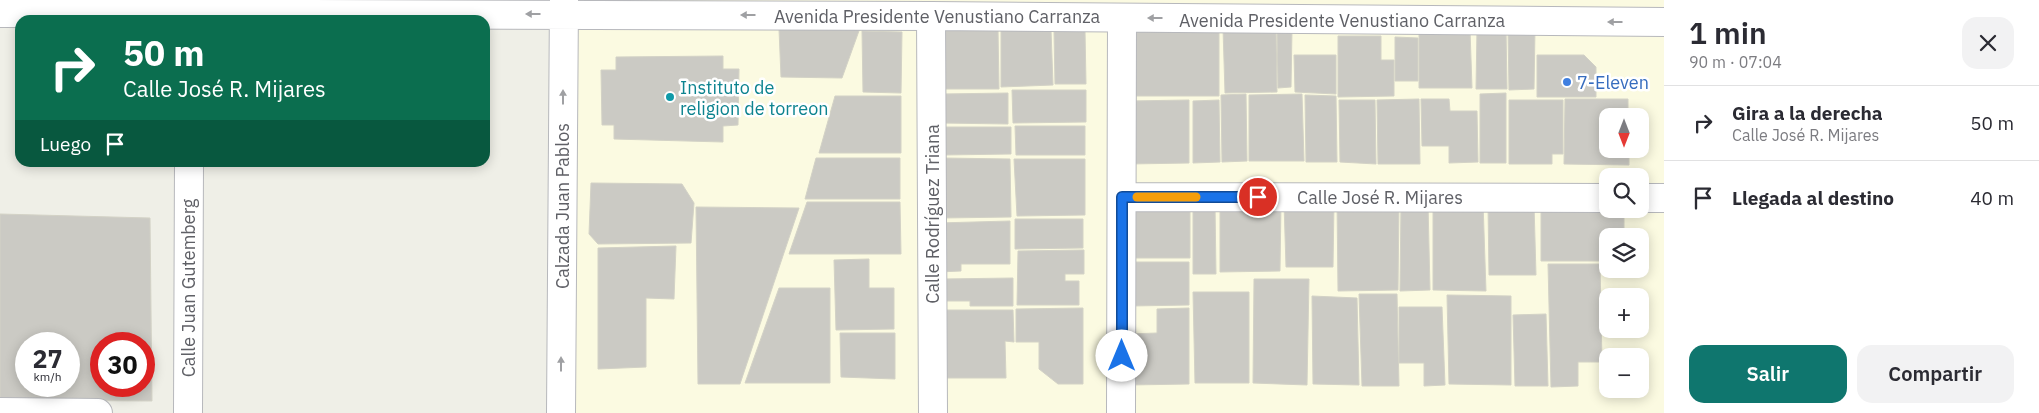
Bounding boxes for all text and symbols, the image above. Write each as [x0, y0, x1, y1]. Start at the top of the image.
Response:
street label: Avenida Presidente Venustiano Carranza [774, 5, 1100, 28]
street label: Avenida Presidente Venustiano Carranza [1179, 9, 1505, 32]
one-way arrow [525, 10, 541, 18]
one-way arrow [740, 11, 756, 19]
text: 1 min [1689, 13, 1767, 52]
one-way arrow [1147, 14, 1163, 22]
button: close [1962, 17, 2014, 69]
one-way arrow [1607, 18, 1623, 26]
text: 50 m [123, 30, 205, 76]
icon: right [40, 35, 105, 100]
text: 90 m · 07:04 [1689, 52, 1782, 72]
place label: 7-Eleven [1577, 71, 1649, 94]
text: Calle José R. Mijares [123, 74, 326, 103]
place label: Instituto de religion de torreon [680, 76, 829, 120]
marker: 7-Eleven [1561, 76, 1573, 88]
one-way arrow [559, 89, 567, 105]
marker: Instituto de religion de torreon [664, 91, 676, 103]
text: Gira a la derecha [1732, 101, 1883, 125]
north arrow [1599, 108, 1649, 158]
map controls [1599, 108, 1649, 398]
icon: right [1689, 109, 1717, 137]
text: 50 m [1970, 111, 2014, 135]
street label: Calzada Juan Pablos [551, 123, 574, 289]
street label: Calle Rodríguez Triana [921, 124, 944, 304]
text: Calle José R. Mijares [1732, 125, 1879, 145]
icon: arrive [101, 130, 129, 158]
text: Luego [40, 132, 91, 156]
button: search [1599, 168, 1649, 218]
pin [1237, 176, 1279, 218]
icon: arrive [1244, 183, 1272, 211]
icon: arrive [1689, 184, 1717, 212]
street label: Calle José R. Mijares [1297, 186, 1463, 209]
text: Llegada al destino [1732, 186, 1894, 210]
text: 40 m [1970, 186, 2014, 210]
street label: Calle Juan Gutemberg [177, 198, 200, 377]
button: layers [1599, 228, 1649, 278]
button: + [1599, 288, 1649, 338]
position arrow [1095, 329, 1147, 381]
speed limit sign: 30 [90, 332, 155, 397]
text: 27 [32, 342, 63, 375]
button: Salir [1689, 345, 1847, 403]
button: Compartir [1857, 345, 2014, 403]
button: − [1599, 348, 1649, 398]
one-way arrow [557, 356, 565, 372]
text: km/h [33, 369, 62, 384]

